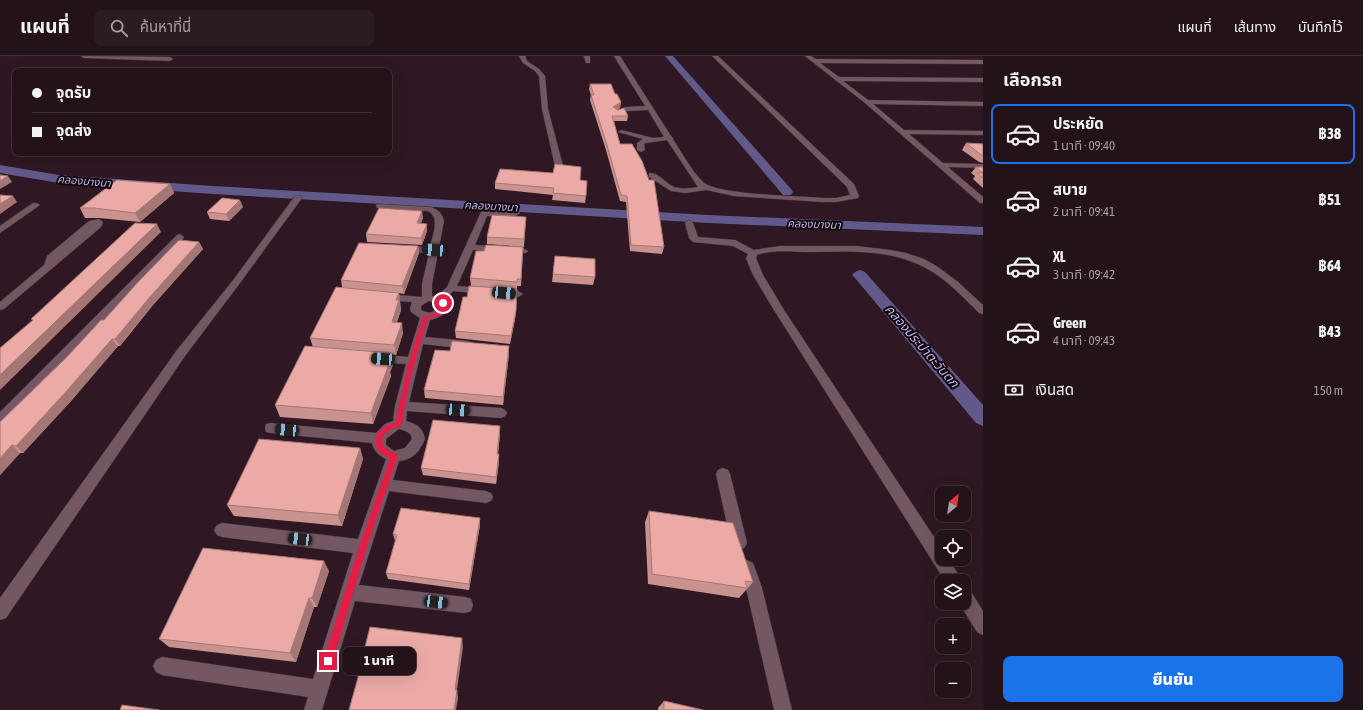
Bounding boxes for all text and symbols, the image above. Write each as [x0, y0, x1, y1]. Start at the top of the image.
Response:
search box [94, 10, 374, 46]
text: แผนที่ [20, 15, 70, 37]
icon: search [108, 17, 130, 39]
text: ค้นหาที่นี่ [140, 18, 191, 35]
text: แผนที่ [1178, 19, 1212, 35]
text: เส้นทาง [1234, 19, 1276, 35]
text: บันทึกไว้ [1298, 19, 1343, 35]
text: เลือกรถ [1003, 69, 1062, 90]
text: จุดรับ [56, 84, 91, 101]
text: ประหยัด [1053, 115, 1104, 132]
icon: car [1005, 116, 1041, 152]
text: จุดส่ง [56, 122, 92, 139]
text: ฿38 [1318, 125, 1341, 142]
text: 1 นาที · 09:40 [1053, 138, 1115, 153]
water label: คลองบางนา [57, 173, 112, 189]
text: สบาย [1053, 181, 1087, 198]
icon: car [1005, 182, 1041, 218]
text: ฿51 [1318, 191, 1341, 208]
water label: คลองบางนา [464, 199, 519, 213]
text: 2 นาที · 09:41 [1053, 204, 1115, 219]
water label: คลองบางนา [787, 217, 841, 231]
car [422, 243, 446, 257]
icon: car [1005, 248, 1041, 284]
text: XL [1053, 248, 1066, 265]
text: ฿64 [1318, 257, 1341, 274]
text: 3 นาที · 09:42 [1053, 267, 1115, 282]
car [492, 286, 516, 300]
route start [434, 294, 452, 312]
water label: คลองประปาตะวันตก [882, 302, 963, 391]
icon: car [1005, 314, 1041, 350]
text: Green [1053, 314, 1086, 331]
text: ฿43 [1318, 323, 1341, 340]
text: 4 นาที · 09:43 [1053, 333, 1115, 348]
car [371, 352, 395, 366]
icon: cash [1003, 379, 1025, 401]
text: เงินสด [1035, 381, 1074, 398]
text: 150 m [1314, 383, 1343, 398]
car [446, 403, 470, 417]
car [275, 423, 299, 437]
north arrow [935, 486, 971, 522]
map controls [935, 486, 971, 698]
button: locate [935, 530, 971, 566]
car [287, 532, 313, 546]
button: layers [935, 574, 971, 610]
car [423, 595, 449, 609]
button: + [935, 618, 971, 654]
callout: 1 นาที [342, 647, 416, 675]
route end [319, 652, 337, 670]
text: 1 นาที [364, 653, 394, 668]
button: ยืนยัน [1003, 656, 1343, 702]
button: − [935, 662, 971, 698]

